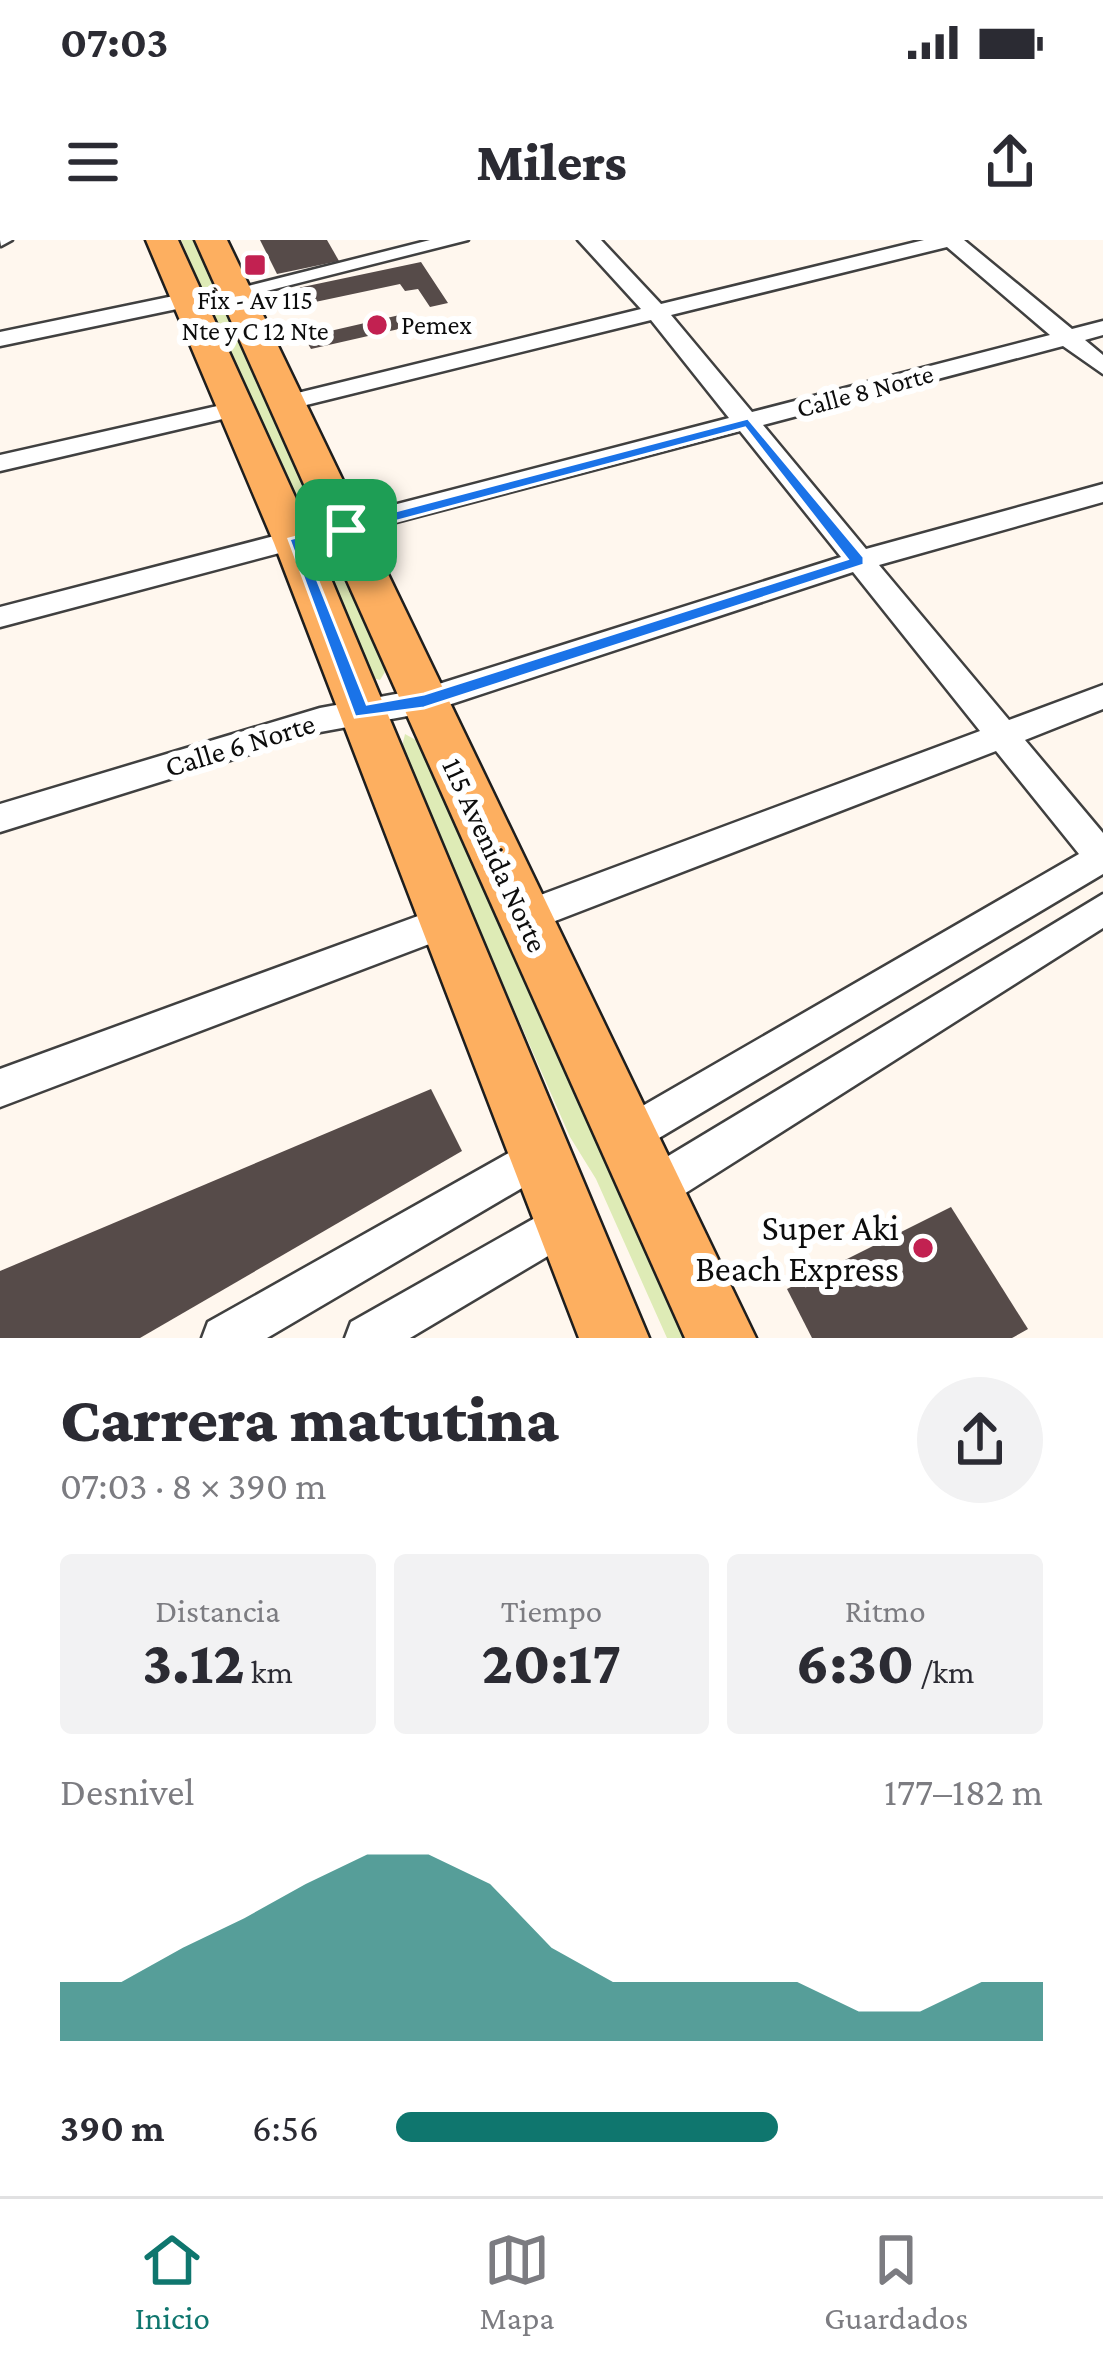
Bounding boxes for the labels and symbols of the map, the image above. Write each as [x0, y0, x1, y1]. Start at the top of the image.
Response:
marker: Fix - Av 115 Nte y C 12 Nte [242, 252, 268, 278]
place label: Fix - Av 115 Nte y C 12 Nte [181, 285, 329, 346]
place label: Pemex [401, 310, 472, 340]
marker: Pemex [364, 312, 390, 338]
street label: Calle 8 Norte [793, 358, 937, 424]
pin [295, 479, 397, 581]
street label: Calle 6 Norte [161, 706, 319, 783]
street label: 115 Avenida Norte [436, 753, 555, 957]
place label: Super Aki Beach Express [695, 1208, 899, 1289]
marker: Super Aki Beach Express [910, 1235, 936, 1261]

